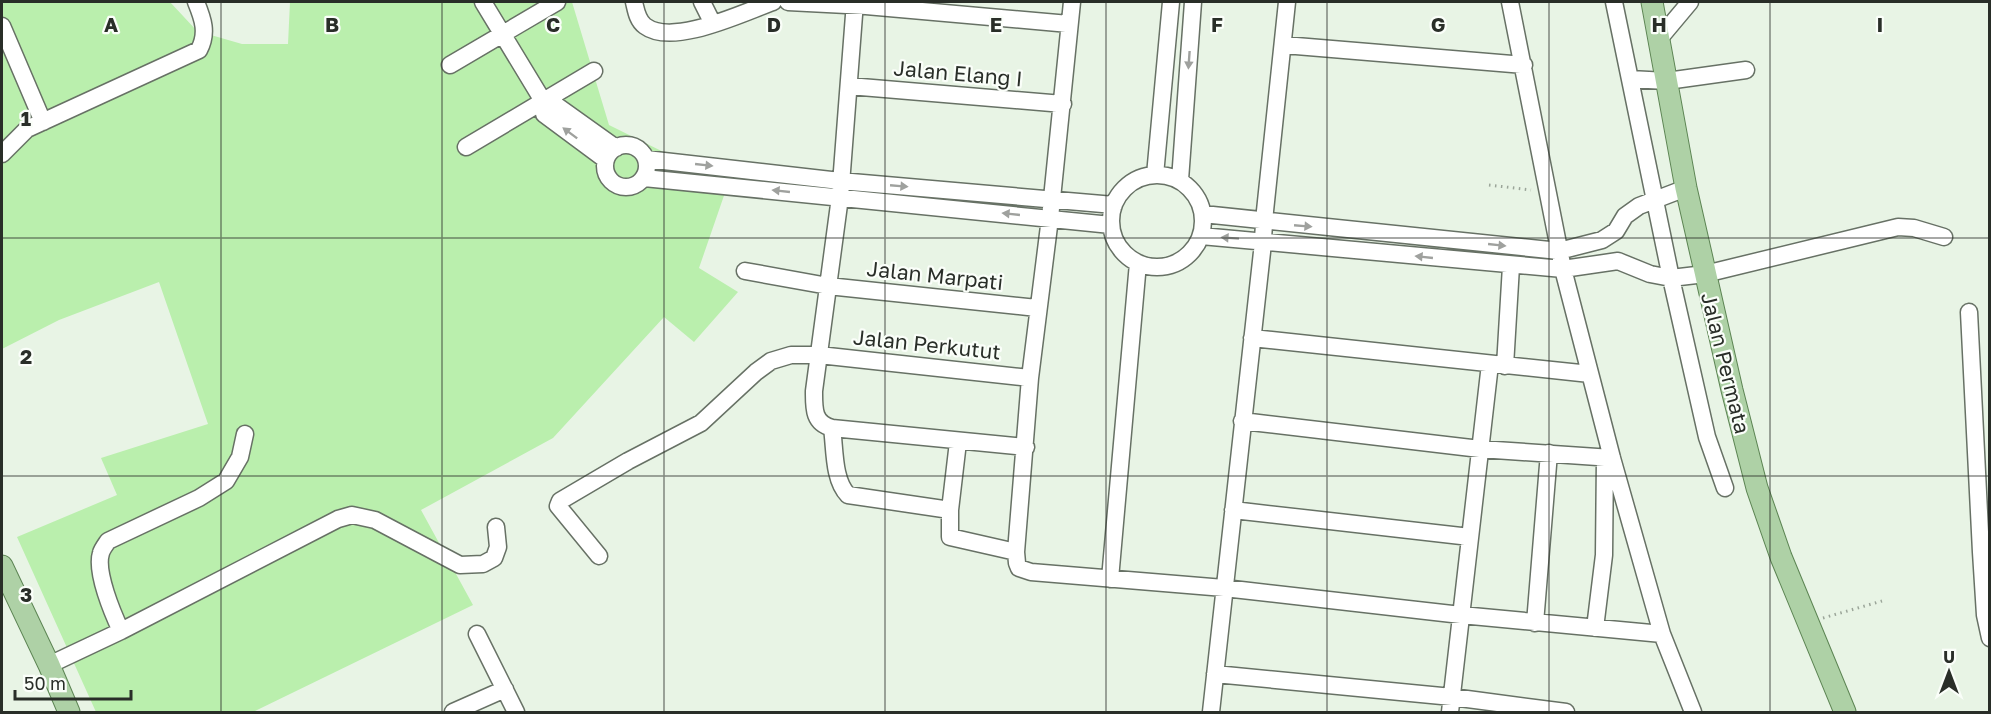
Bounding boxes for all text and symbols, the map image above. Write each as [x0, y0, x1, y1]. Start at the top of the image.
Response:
text: A [104, 12, 118, 36]
text: B [325, 12, 339, 36]
text: C [546, 12, 560, 36]
text: D [767, 12, 781, 36]
text: E [990, 12, 1002, 36]
text: F [1211, 12, 1223, 36]
text: G [1431, 12, 1445, 36]
text: H [1651, 12, 1667, 36]
text: I [1877, 12, 1883, 36]
one-way arrow [1184, 50, 1194, 69]
street label: Jalan Elang I [892, 54, 1024, 92]
text: 1 [21, 106, 31, 130]
one-way arrow [562, 127, 578, 139]
one-way arrow [695, 161, 714, 170]
one-way arrow [889, 181, 908, 191]
one-way arrow [772, 186, 791, 196]
one-way arrow [1002, 209, 1021, 219]
one-way arrow [1294, 221, 1313, 231]
one-way arrow [1220, 234, 1239, 243]
one-way arrow [1488, 240, 1507, 250]
one-way arrow [1414, 252, 1433, 262]
street label: Jalan Marpati [866, 255, 1004, 295]
street label: Jalan Permata [1696, 290, 1756, 436]
street label: Jalan Perkutut [852, 323, 1002, 365]
text: 2 [20, 344, 32, 368]
text: 3 [20, 582, 32, 606]
north arrow [1919, 642, 1979, 702]
text: U [1943, 647, 1955, 667]
scale bar [15, 663, 130, 701]
text: 50 m [24, 672, 66, 694]

